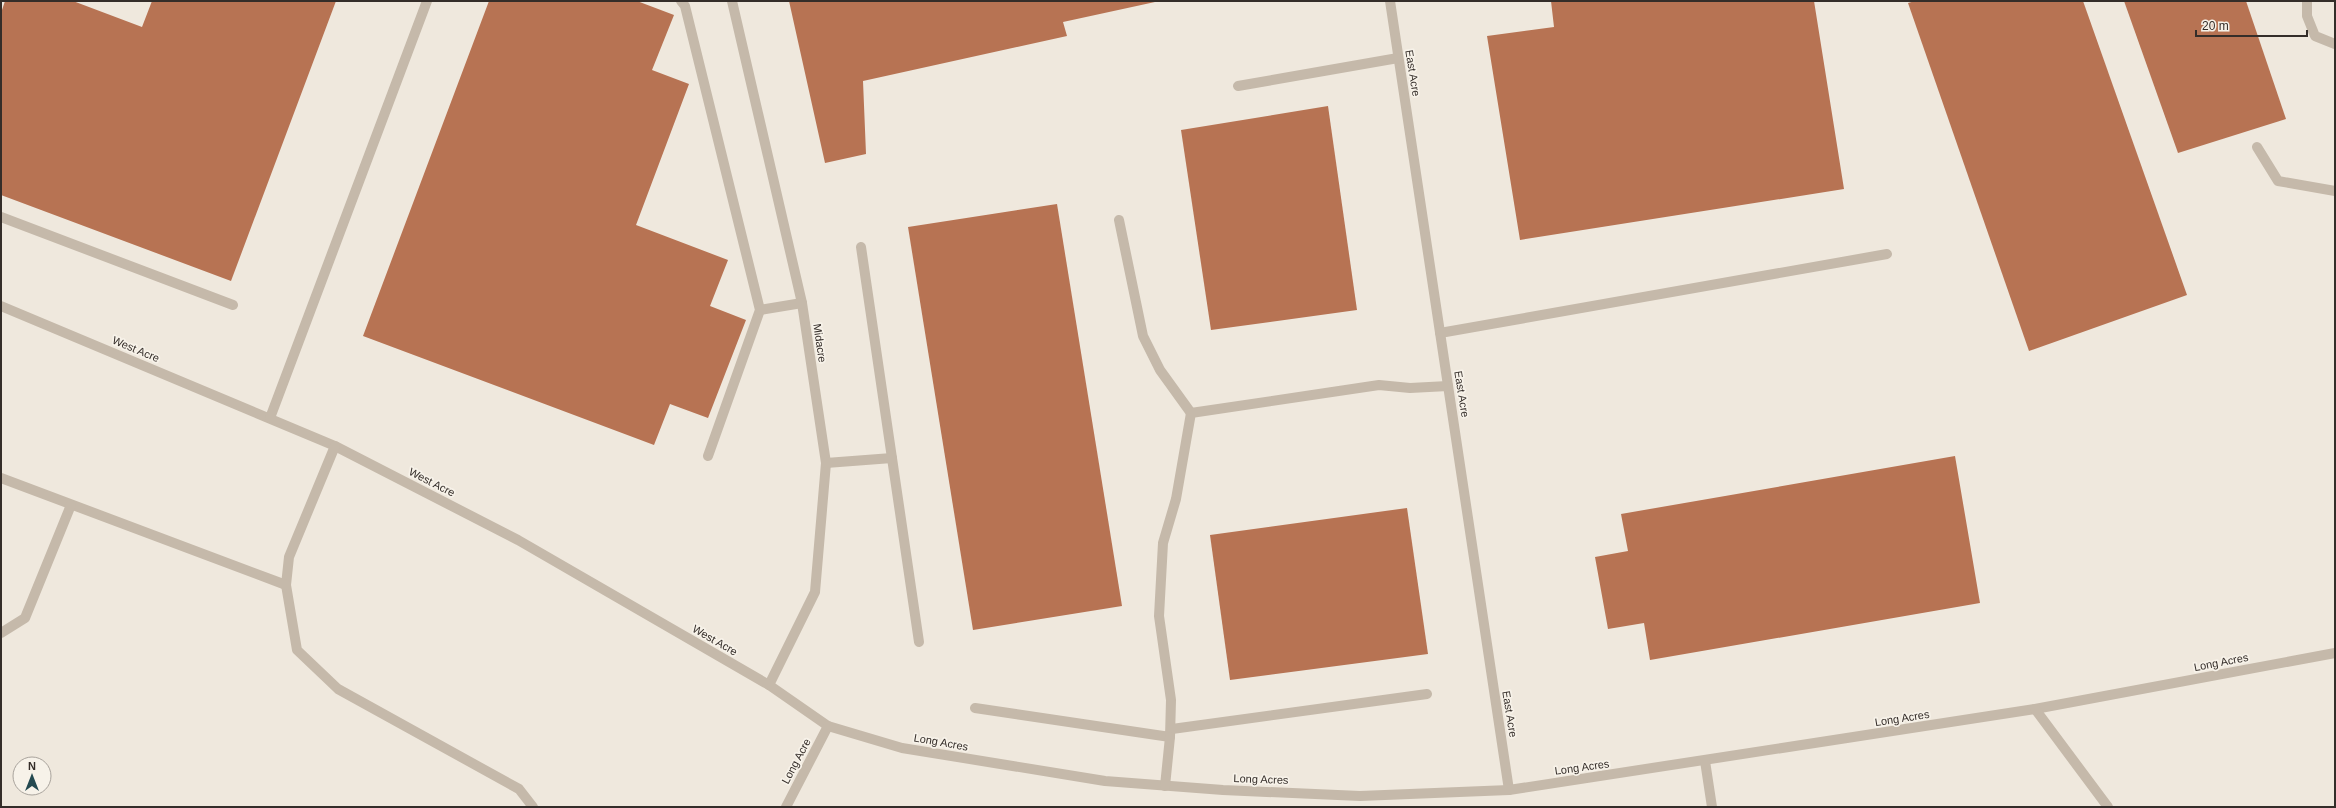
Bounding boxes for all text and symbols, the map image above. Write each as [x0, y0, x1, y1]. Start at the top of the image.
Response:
scale bar [2196, 12, 2307, 38]
text: 20 m [2202, 19, 2229, 33]
street label: East Acre [1403, 49, 1423, 97]
street label: Midacre [811, 323, 829, 363]
street label: West Acre [111, 334, 161, 364]
street label: East Acre [1452, 370, 1472, 418]
street label: West Acre [407, 465, 457, 499]
street label: West Acre [690, 622, 740, 658]
street label: Long Acres [2193, 651, 2250, 673]
street label: East Acre [1500, 690, 1520, 738]
street label: Long Acres [1874, 708, 1931, 728]
street label: Long Acres [913, 731, 970, 753]
street label: Long Acre [779, 736, 813, 786]
north arrow [12, 756, 52, 796]
street label: Long Acres [1554, 757, 1611, 777]
text: N [28, 760, 36, 772]
street label: Long Acres [1233, 772, 1289, 786]

